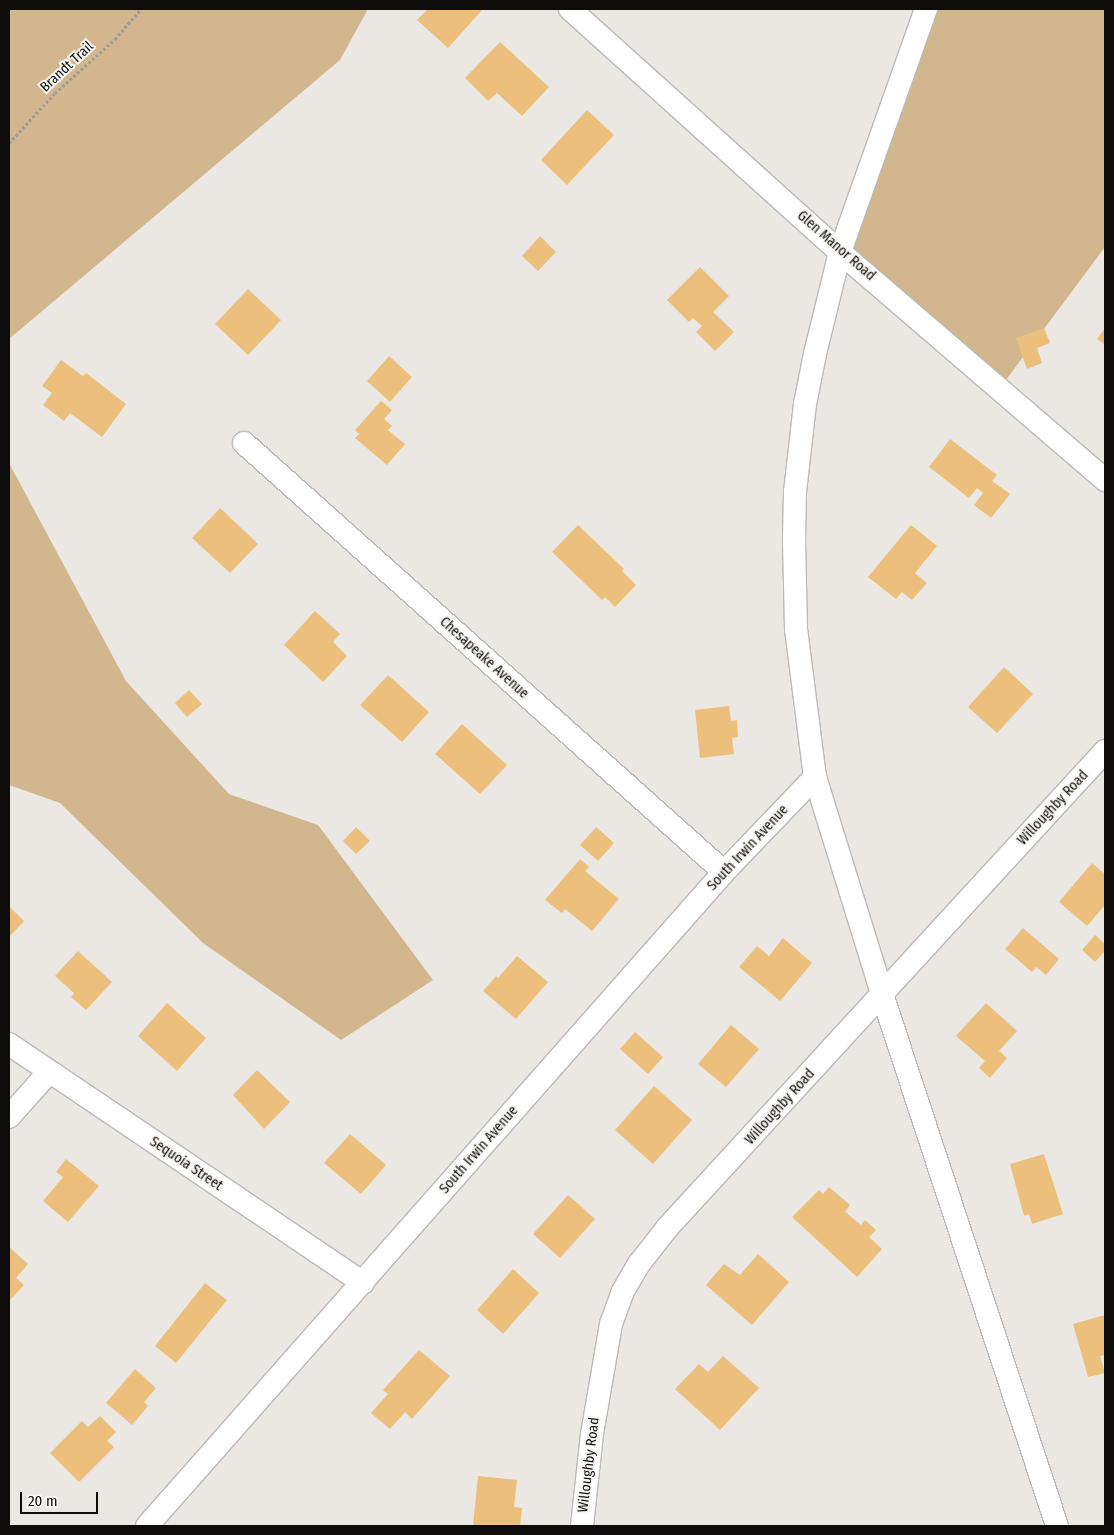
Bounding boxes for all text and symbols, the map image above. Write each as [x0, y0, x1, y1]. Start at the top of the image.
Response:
street label: Brandt Trail [37, 38, 97, 96]
street label: Glen Manor Road [794, 208, 878, 284]
street label: Chesapeake Avenue [436, 614, 532, 702]
street label: Willoughby Road [1014, 767, 1092, 849]
street label: South Irwin Avenue [704, 802, 792, 894]
street label: Willoughby Road [742, 1066, 818, 1148]
street label: South Irwin Avenue [436, 1103, 522, 1197]
street label: Sequoia Street [146, 1134, 226, 1194]
street label: Willoughby Road [575, 1416, 603, 1514]
scale bar [22, 1482, 100, 1514]
text: 20 m [28, 1492, 58, 1510]

